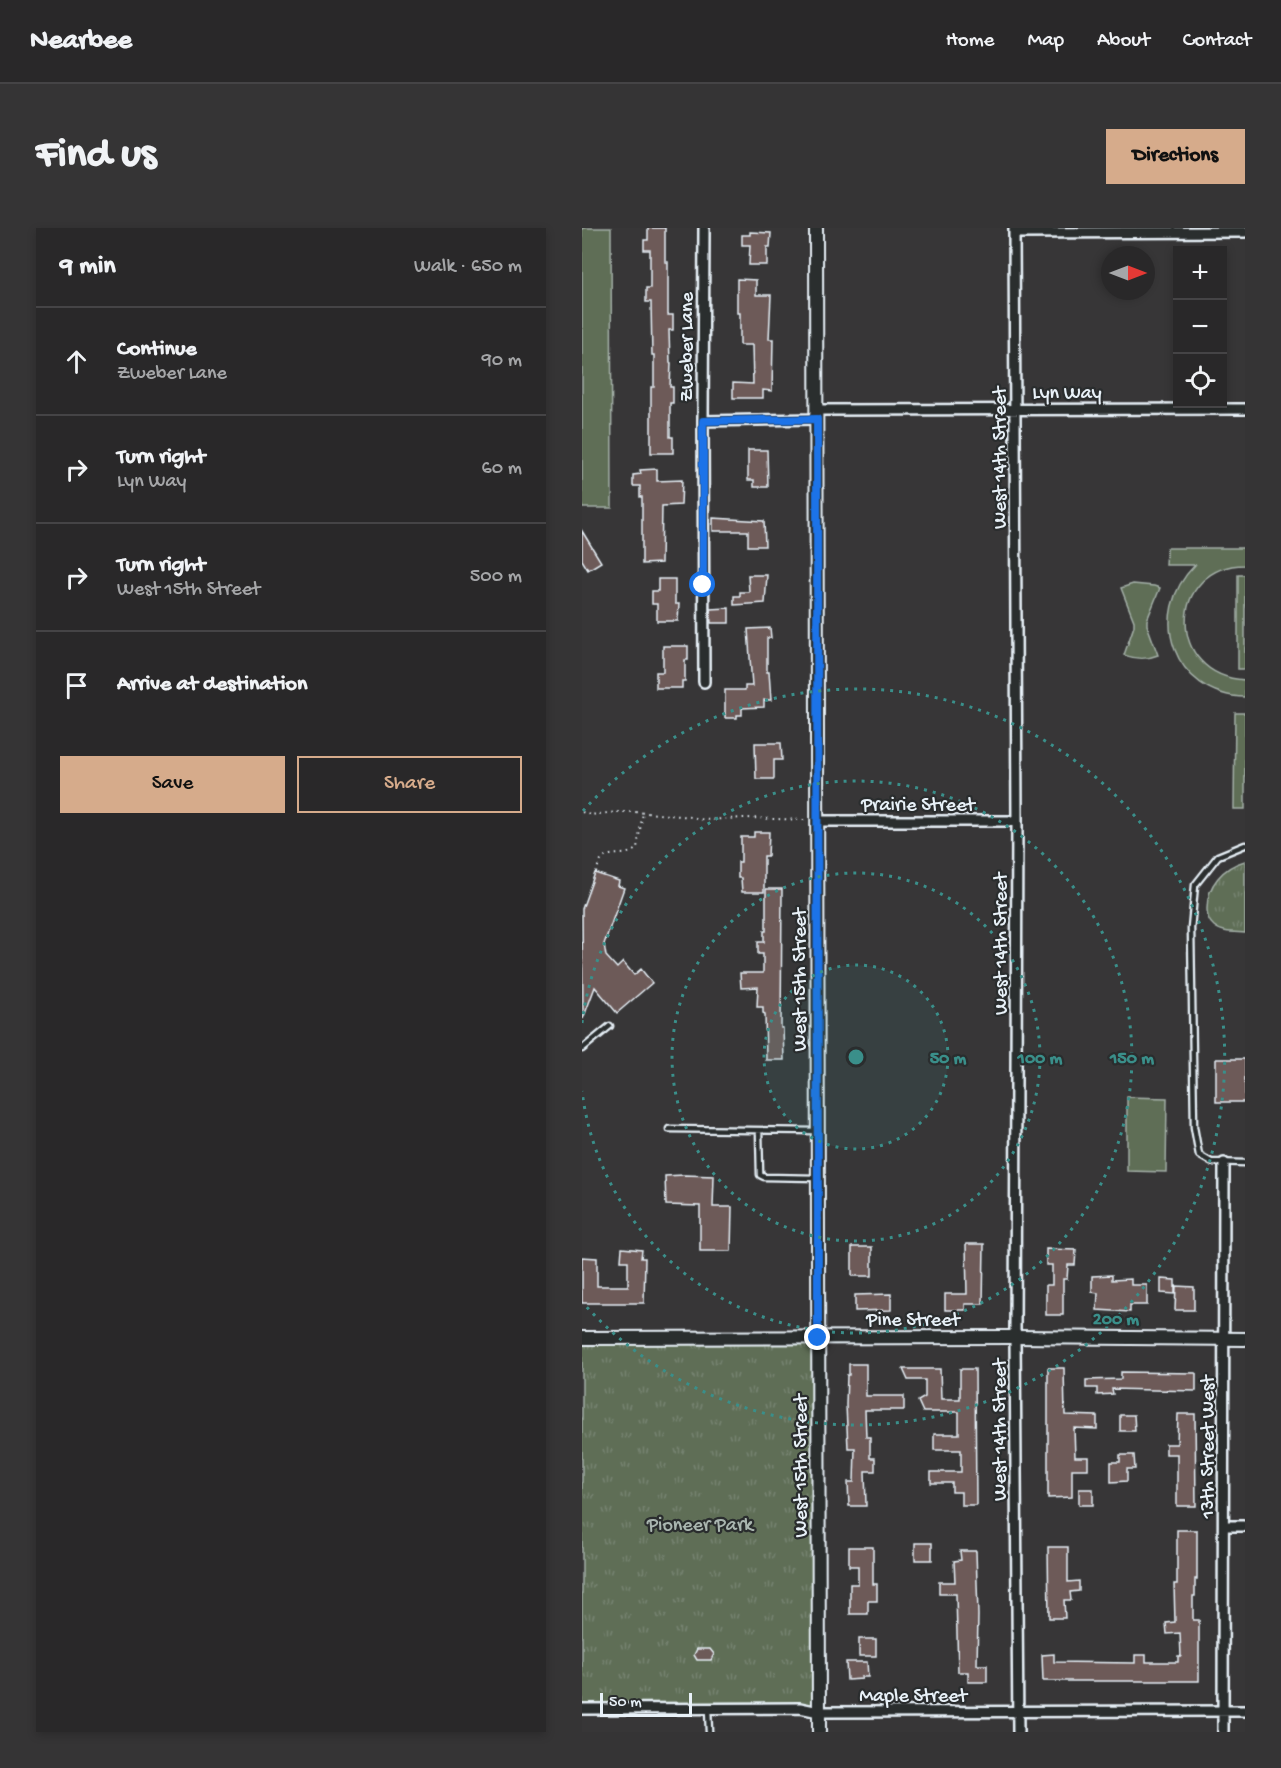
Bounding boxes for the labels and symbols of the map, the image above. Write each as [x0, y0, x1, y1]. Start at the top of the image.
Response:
north arrow [1101, 246, 1155, 300]
street label: Zweber Lane [677, 291, 700, 402]
street label: Lyn Way [1032, 383, 1102, 406]
street label: West 14th Street [990, 385, 1013, 529]
route start [689, 571, 715, 597]
street label: Prairie Street [860, 795, 977, 818]
street label: West 14th Street [991, 871, 1014, 1015]
street label: West 15th Street [790, 907, 813, 1052]
centre of rings [846, 1047, 866, 1067]
text: 50 m [930, 1049, 967, 1070]
text: 100 m [1017, 1049, 1063, 1070]
text: 150 m [1109, 1049, 1154, 1070]
street label: Pine Street [865, 1310, 961, 1333]
text: 200 m [1093, 1310, 1139, 1331]
route end [804, 1324, 830, 1350]
street label: West 14th Street [990, 1357, 1013, 1501]
street label: 13th Street West [1198, 1374, 1221, 1520]
street label: West 15th Street [791, 1393, 814, 1538]
park label: Pioneer Park [646, 1515, 755, 1538]
street label: Maple Street [859, 1686, 969, 1709]
scale bar [600, 1690, 692, 1718]

